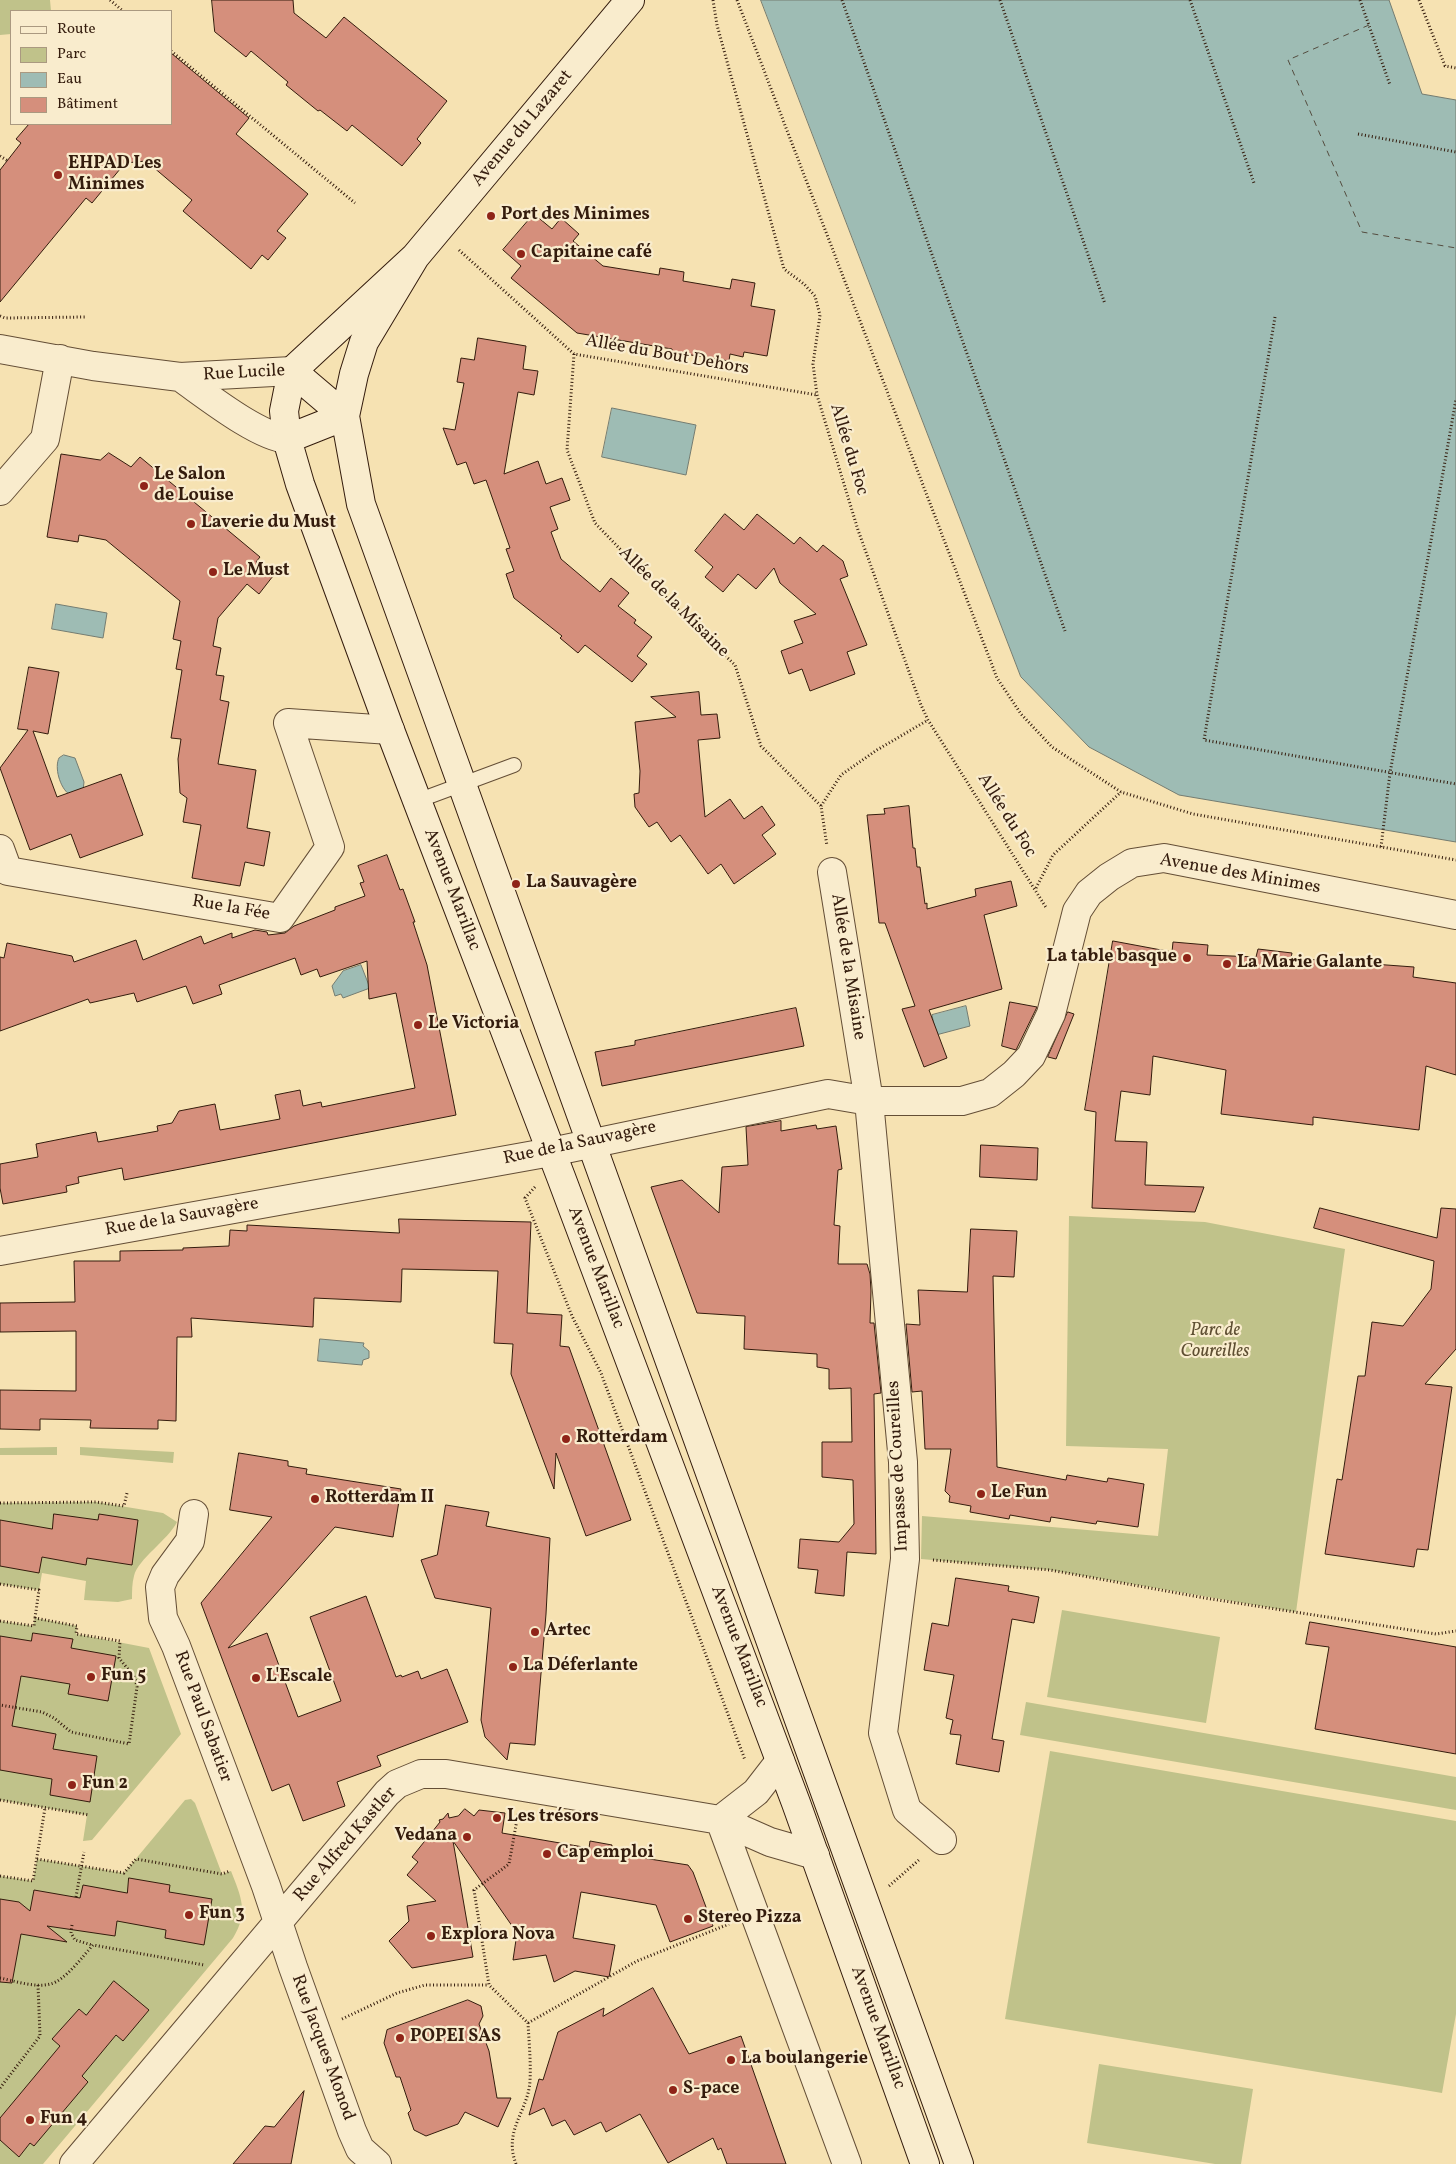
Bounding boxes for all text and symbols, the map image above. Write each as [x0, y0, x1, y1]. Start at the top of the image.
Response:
legend [10, 10, 172, 125]
text: Route [57, 19, 96, 40]
text: Parc [57, 44, 86, 65]
street label: Avenue du Lazaret [468, 66, 578, 192]
text: Eau [57, 69, 82, 90]
text: Bâtiment [57, 94, 118, 115]
place label: EHPAD Les Minimes [68, 154, 162, 196]
marker: EHPAD Les Minimes [52, 169, 64, 181]
place label: Port des Minimes [501, 205, 650, 227]
marker: Port des Minimes [485, 210, 497, 222]
place label: Capitaine café [531, 243, 652, 265]
marker: Capitaine café [515, 248, 527, 260]
street label: Allée du Bout Dehors [583, 331, 751, 381]
street label: Rue Lucile [202, 361, 286, 387]
street label: Allée du Foc [824, 402, 872, 498]
place label: Le Salon de Louise [154, 465, 234, 508]
marker: Le Salon de Louise [138, 480, 150, 492]
place label: Laverie du Must [201, 513, 336, 535]
marker: Laverie du Must [185, 518, 197, 530]
street label: Allée de la Misaine [613, 543, 733, 663]
place label: Le Must [223, 561, 290, 583]
marker: Le Must [207, 566, 219, 578]
street label: Allée du Foc [972, 770, 1040, 862]
street label: Avenue Marillac [418, 826, 484, 954]
street label: Avenue des Minimes [1158, 850, 1322, 900]
place label: La Sauvagère [526, 873, 637, 895]
marker: La Sauvagère [510, 878, 522, 890]
street label: Rue la Fée [190, 892, 272, 926]
street label: Allée de la Misaine [825, 892, 869, 1042]
place label: La table basque [1047, 947, 1177, 969]
marker: La table basque [1181, 952, 1193, 964]
place label: La Marie Galante [1237, 953, 1382, 975]
marker: La Marie Galante [1221, 958, 1233, 970]
place label: Le Victoria [428, 1014, 519, 1036]
marker: Le Victoria [412, 1019, 424, 1031]
street label: Rue de la Sauvagère [502, 1117, 658, 1171]
street label: Rue de la Sauvagère [104, 1194, 260, 1242]
street label: Avenue Marillac [562, 1204, 628, 1332]
park label: Parc de Coureilles [1181, 1321, 1249, 1364]
street label: Impasse de Coureilles [884, 1380, 914, 1552]
place label: Rotterdam [576, 1428, 668, 1450]
marker: Rotterdam [560, 1433, 572, 1445]
place label: Le Fun [991, 1483, 1047, 1505]
place label: Rotterdam II [325, 1488, 434, 1510]
marker: Le Fun [975, 1488, 987, 1500]
marker: Rotterdam II [309, 1493, 321, 1505]
street label: Avenue Marillac [705, 1583, 771, 1711]
place label: Artec [545, 1621, 591, 1643]
marker: Artec [529, 1626, 541, 1638]
street label: Rue Paul Sabatier [168, 1648, 236, 1786]
place label: La Déferlante [523, 1656, 638, 1678]
marker: La Déferlante [507, 1661, 519, 1673]
place label: Fun 5 [101, 1666, 146, 1688]
place label: L'Escale [266, 1667, 332, 1689]
marker: Fun 5 [85, 1671, 97, 1683]
marker: L'Escale [250, 1672, 262, 1684]
place label: Fun 2 [82, 1774, 128, 1796]
marker: Fun 2 [66, 1779, 78, 1791]
street label: Rue Alfred Kastler [290, 1783, 402, 1907]
place label: Les trésors [507, 1807, 599, 1829]
marker: Les trésors [491, 1812, 503, 1824]
place label: Vedana [395, 1826, 457, 1848]
marker: Vedana [461, 1831, 473, 1843]
place label: Cap emploi [557, 1843, 654, 1865]
marker: Cap emploi [541, 1848, 553, 1860]
place label: Fun 3 [199, 1904, 245, 1926]
place label: Stereo Pizza [698, 1908, 802, 1930]
marker: Fun 3 [183, 1909, 195, 1921]
marker: Stereo Pizza [682, 1913, 694, 1925]
place label: Explora Nova [441, 1925, 555, 1947]
marker: Explora Nova [425, 1930, 437, 1942]
street label: Avenue Marillac [845, 1964, 909, 2092]
street label: Rue Jacques Monod [286, 1972, 358, 2124]
place label: POPEI SAS [410, 2027, 501, 2049]
marker: POPEI SAS [394, 2032, 406, 2044]
place label: La boulangerie [741, 2049, 868, 2071]
marker: La boulangerie [725, 2054, 737, 2066]
place label: S-pace [683, 2079, 739, 2101]
marker: S-pace [667, 2084, 679, 2096]
place label: Fun 4 [40, 2109, 87, 2131]
marker: Fun 4 [24, 2114, 36, 2126]

